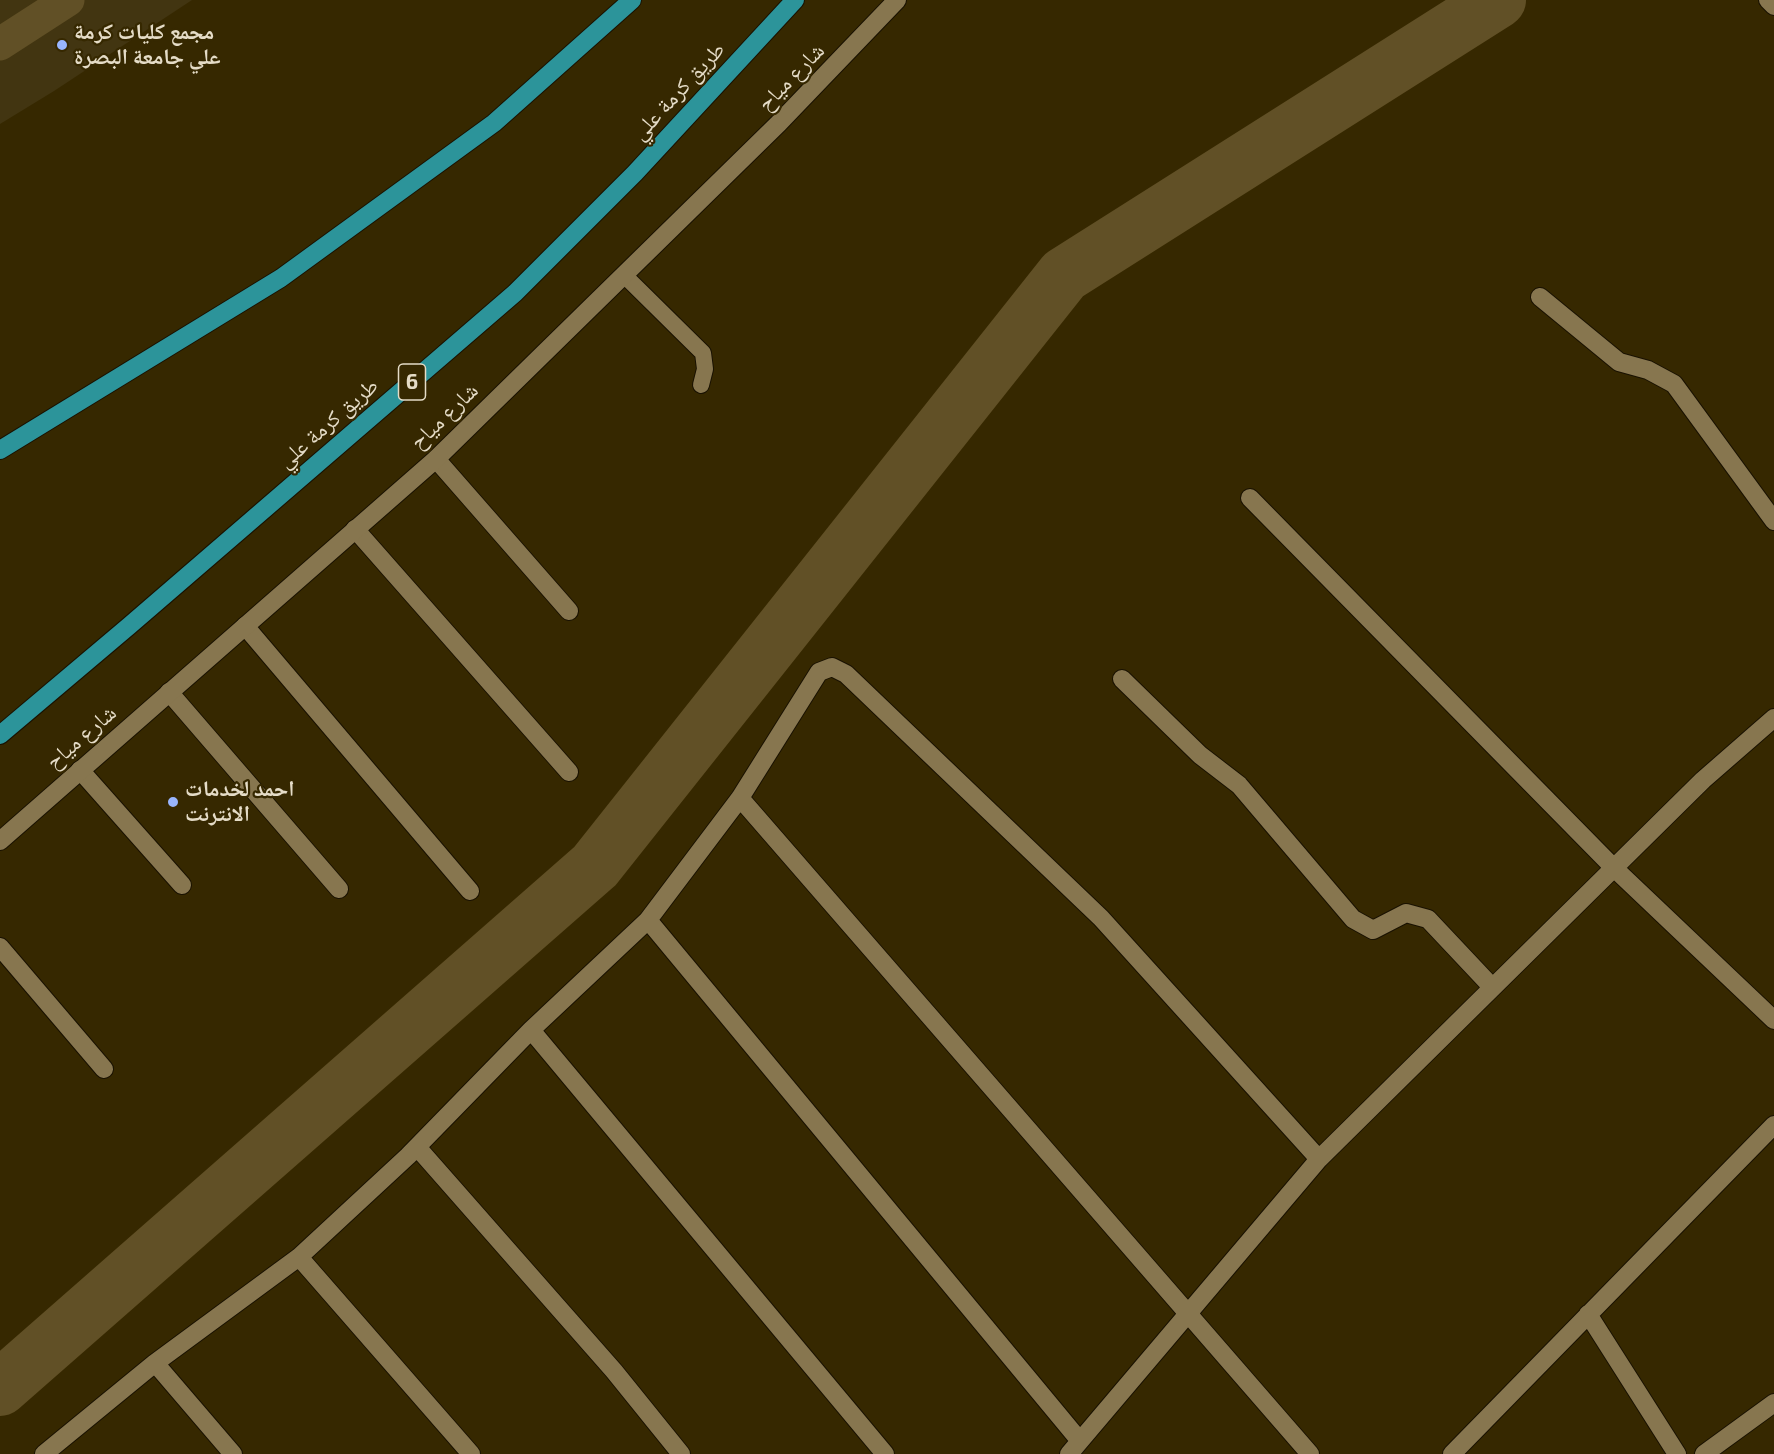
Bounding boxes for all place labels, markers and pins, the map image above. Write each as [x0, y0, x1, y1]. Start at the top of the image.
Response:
place label: مجمع كليات كرمة علي جامعة البصرة [74, 19, 221, 70]
marker: مجمع كليات كرمة علي جامعة البصرة [55, 38, 69, 52]
place label: احمد لخدمات الانترنت [185, 776, 294, 828]
marker: احمد لخدمات الانترنت [166, 795, 180, 809]

